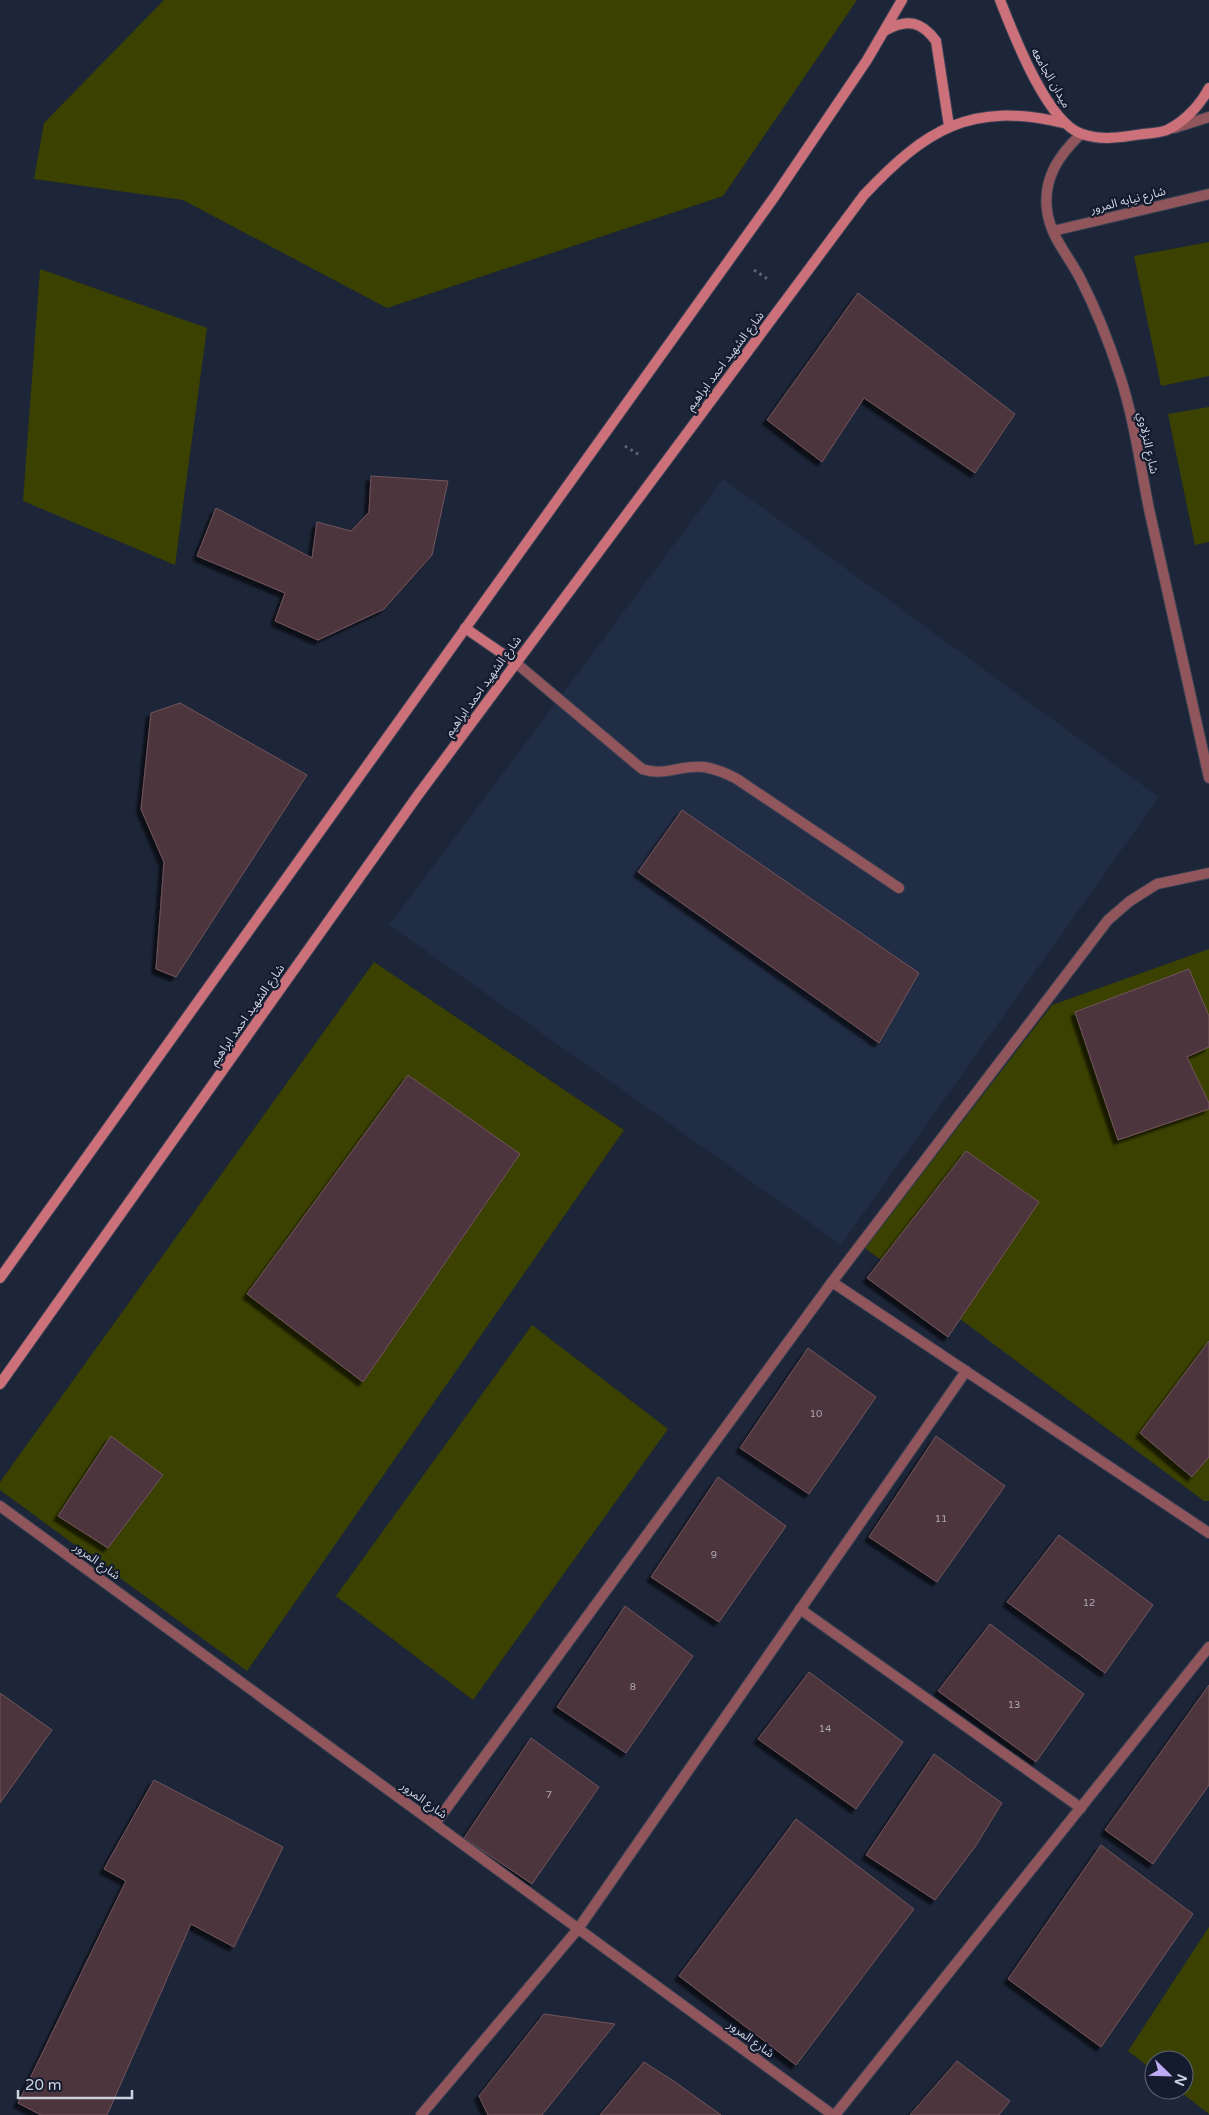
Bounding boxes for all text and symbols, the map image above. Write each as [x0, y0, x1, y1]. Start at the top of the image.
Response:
street label: ميدان الجامعه [1028, 46, 1074, 110]
street label: شارع نيابه المرور [1088, 184, 1168, 218]
street label: شارع الشهيد احمد ابراهيم [683, 309, 768, 415]
street label: شارع النزلاوي [1132, 411, 1161, 476]
street label: شارع الشهيد احمد ابراهيم [442, 633, 526, 740]
street label: شارع الشهيد احمد ابراهيم [207, 962, 289, 1070]
house number: 10 [810, 1408, 822, 1420]
house number: 11 [935, 1513, 947, 1525]
street label: شارع المرور [69, 1539, 123, 1584]
house number: 9 [711, 1549, 717, 1561]
house number: 12 [1083, 1597, 1095, 1609]
house number: 8 [630, 1681, 636, 1693]
house number: 13 [1008, 1699, 1020, 1711]
house number: 14 [819, 1723, 831, 1735]
street label: شارع المرور [396, 1778, 450, 1823]
house number: 7 [546, 1789, 552, 1801]
street label: شارع المرور [723, 2017, 777, 2062]
north arrow [1144, 2050, 1194, 2100]
scale bar [18, 2068, 131, 2100]
text: N [1170, 2071, 1191, 2088]
text: 20 m [25, 2076, 62, 2094]

